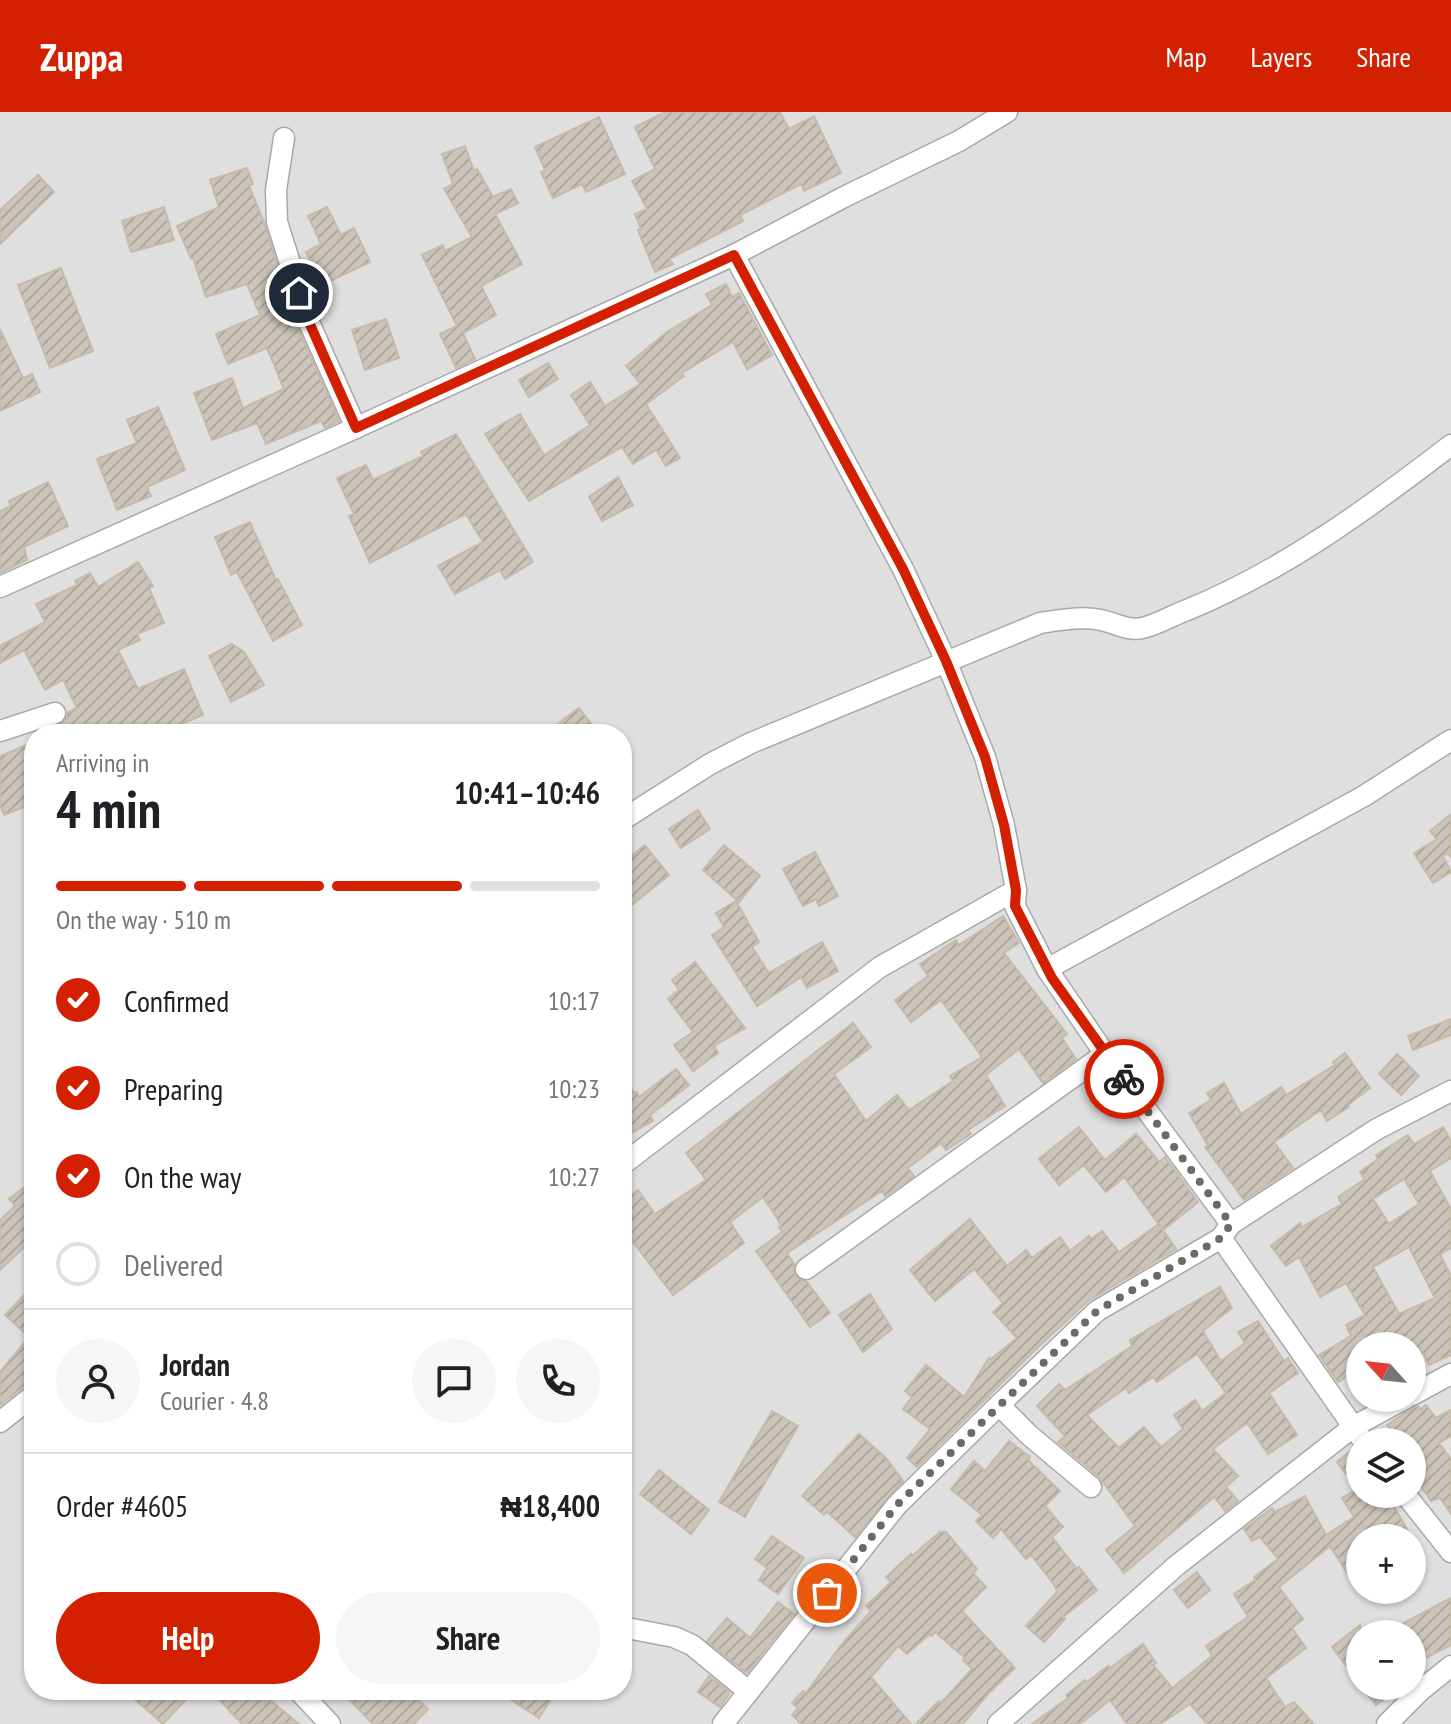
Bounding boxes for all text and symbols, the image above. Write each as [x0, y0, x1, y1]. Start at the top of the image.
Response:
text: Zuppa [40, 32, 123, 81]
text: Map [1165, 38, 1207, 75]
text: Layers [1251, 38, 1312, 75]
text: Share [1356, 38, 1411, 75]
pin [265, 259, 333, 327]
icon: home [277, 271, 321, 315]
text: Arriving in [56, 746, 149, 779]
text: 10:41–10:46 [454, 773, 600, 812]
text: 4 min [56, 775, 161, 842]
text: On the way · 510 m [56, 903, 231, 936]
icon: check [56, 978, 100, 1022]
text: Confirmed [124, 981, 229, 1020]
text: 10:17 [548, 984, 600, 1017]
courier [1084, 1039, 1164, 1119]
icon: bike [1102, 1057, 1146, 1101]
icon: check [56, 1066, 100, 1110]
text: Preparing [124, 1069, 223, 1108]
text: 10:23 [548, 1072, 600, 1105]
icon: check [56, 1154, 100, 1198]
text: On the way [124, 1157, 241, 1196]
text: 10:27 [548, 1160, 600, 1193]
text: Delivered [124, 1245, 223, 1284]
north arrow [1346, 1332, 1426, 1412]
map controls [1346, 1332, 1426, 1700]
button: person [56, 1339, 140, 1423]
button: chat [412, 1339, 496, 1423]
button: phone [516, 1339, 600, 1423]
text: Jordan [160, 1345, 230, 1384]
text: Courier · 4.8 [160, 1384, 269, 1417]
button: layers [1346, 1428, 1426, 1508]
text: Order #4605 [56, 1486, 188, 1525]
text: ₦18,400 [500, 1486, 600, 1525]
button: + [1346, 1524, 1426, 1604]
pin [793, 1559, 861, 1627]
icon: bag [805, 1571, 849, 1615]
button: Help [56, 1592, 320, 1684]
button: Share [336, 1592, 600, 1684]
button: − [1346, 1620, 1426, 1700]

